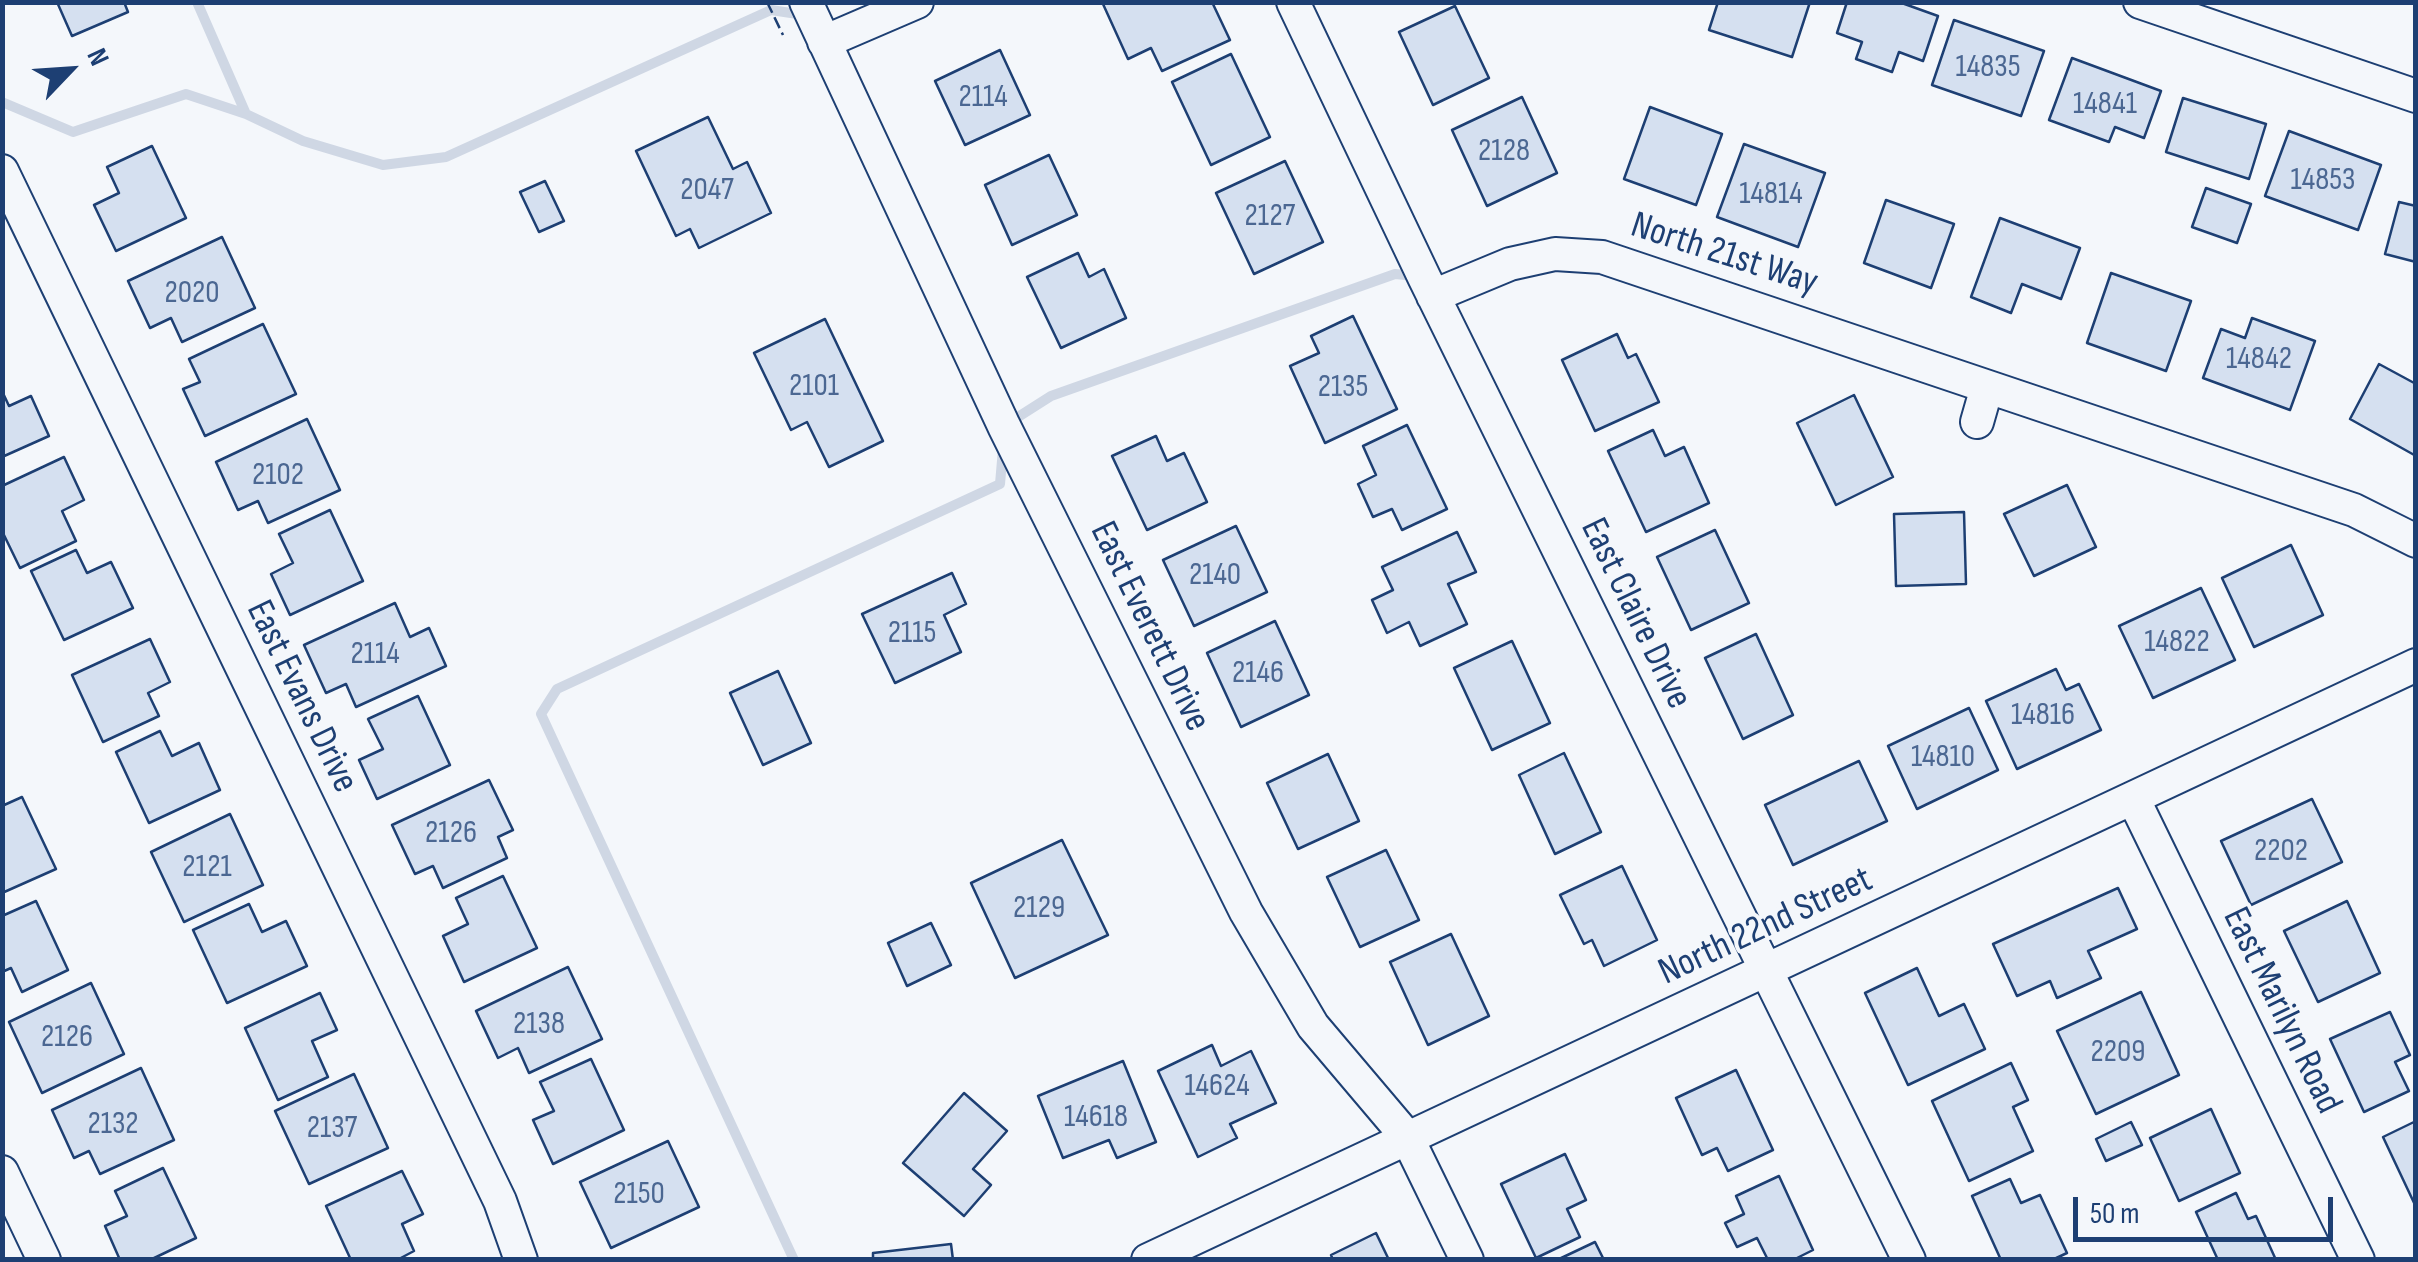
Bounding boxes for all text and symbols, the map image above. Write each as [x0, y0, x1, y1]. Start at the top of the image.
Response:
north arrow [20, 20, 120, 120]
text: N [80, 43, 116, 71]
house number: 14835 [1956, 49, 2020, 87]
house number: 2114 [958, 79, 1008, 117]
house number: 14841 [2073, 86, 2137, 124]
house number: 2128 [1478, 133, 1530, 171]
house number: 14853 [2291, 162, 2355, 200]
house number: 2047 [680, 172, 734, 210]
house number: 14814 [1739, 176, 1803, 214]
house number: 2127 [1245, 198, 1295, 236]
street label: North 21st Way [1625, 203, 1823, 307]
house number: 2020 [165, 275, 219, 313]
house number: 14842 [2226, 341, 2292, 379]
house number: 2101 [789, 368, 839, 406]
house number: 2135 [1318, 369, 1368, 407]
house number: 2102 [252, 457, 304, 495]
street label: East Claire Drive [1569, 511, 1701, 717]
street label: East Everett Drive [1079, 515, 1219, 739]
house number: 2140 [1189, 557, 1241, 595]
street label: East Evans Drive [235, 594, 367, 800]
house number: 2115 [888, 615, 936, 653]
house number: 14822 [2144, 624, 2210, 662]
house number: 2114 [350, 636, 400, 674]
house number: 2146 [1232, 655, 1284, 693]
house number: 14816 [2011, 697, 2075, 735]
house number: 14810 [1911, 739, 1975, 777]
house number: 2126 [425, 815, 477, 853]
house number: 2202 [2254, 833, 2308, 871]
house number: 2121 [182, 849, 232, 887]
street label: North 22nd Street [1652, 858, 1880, 996]
house number: 2129 [1013, 890, 1065, 928]
street label: East Marilyn Road [2212, 901, 2350, 1121]
house number: 2138 [513, 1006, 565, 1044]
house number: 2126 [41, 1019, 93, 1057]
house number: 2209 [2091, 1034, 2145, 1072]
house number: 14624 [1184, 1068, 1250, 1106]
house number: 14618 [1064, 1099, 1128, 1137]
house number: 2132 [87, 1106, 139, 1144]
house number: 2137 [307, 1110, 357, 1148]
house number: 2150 [613, 1176, 665, 1214]
scale bar [2078, 1177, 2338, 1239]
text: 50 m [2090, 1196, 2139, 1232]

